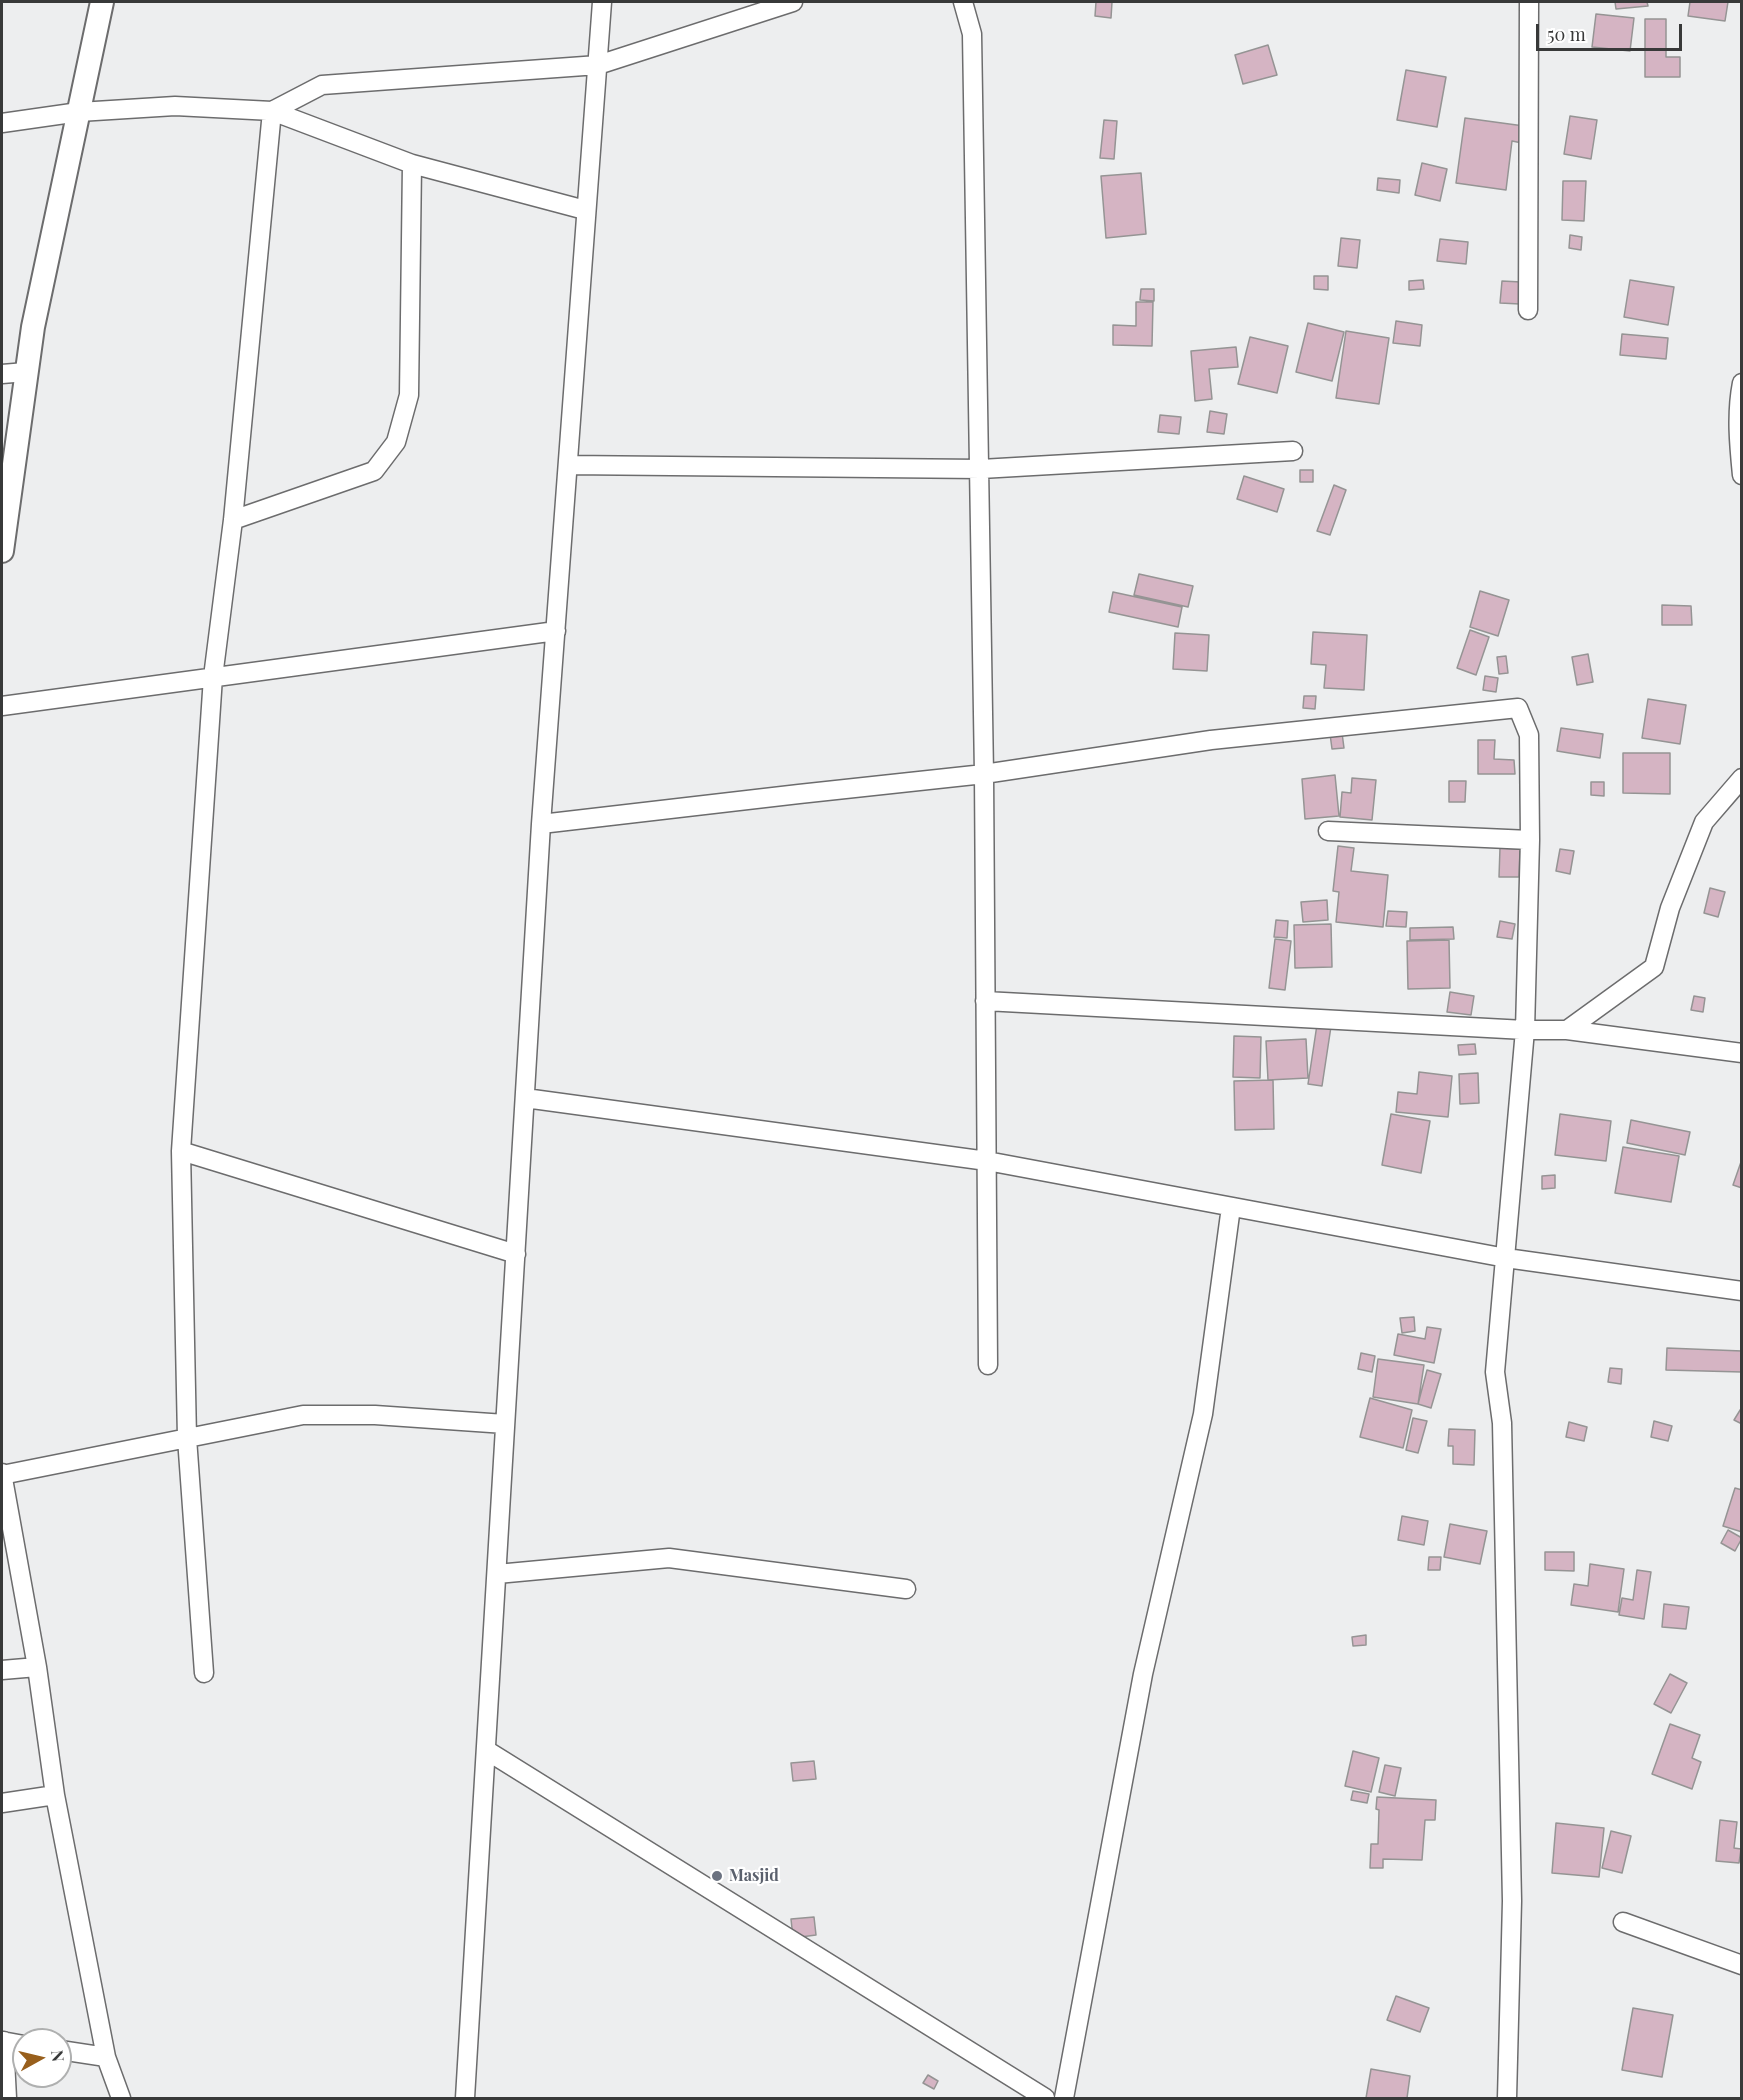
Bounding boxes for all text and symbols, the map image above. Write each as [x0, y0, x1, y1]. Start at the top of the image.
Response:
scale bar [1539, 12, 1684, 50]
text: 50 m [1547, 22, 1586, 46]
place label: Masjid [729, 1866, 779, 1886]
marker: Masjid [710, 1869, 724, 1883]
north arrow [12, 2028, 72, 2088]
text: N [47, 2049, 70, 2063]

